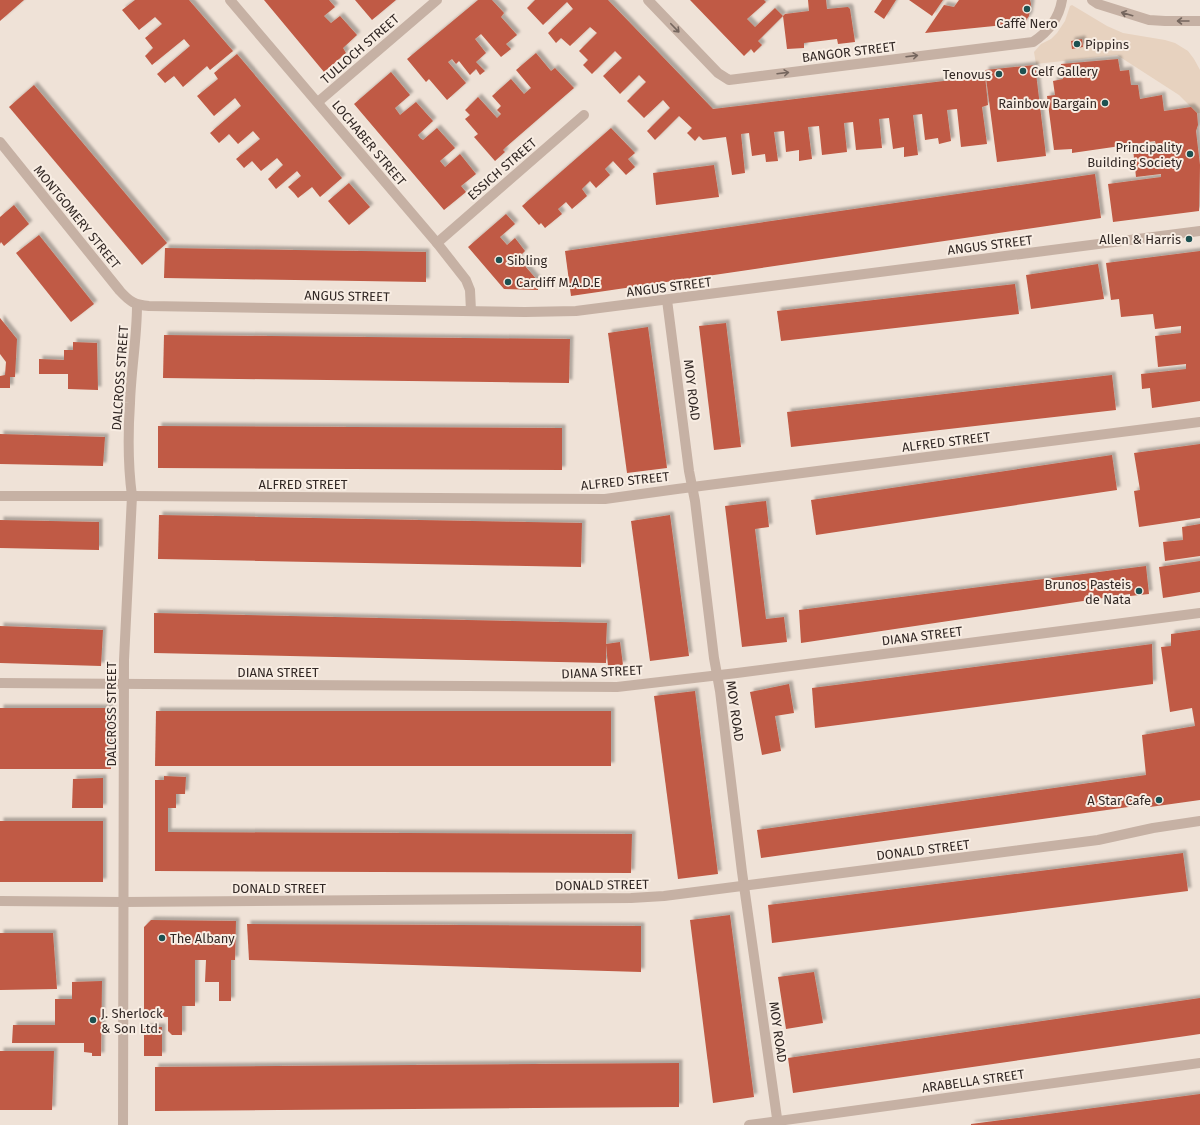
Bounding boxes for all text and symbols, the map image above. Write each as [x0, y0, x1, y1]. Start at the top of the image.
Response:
marker: Caffè Nero [1022, 4, 1032, 14]
one-way arrow [1121, 10, 1134, 17]
street label: TULLOCH STREET [318, 11, 402, 87]
place label: Caffè Nero [996, 16, 1058, 31]
one-way arrow [1177, 17, 1190, 25]
one-way arrow [670, 23, 680, 33]
place label: Pippins [1085, 37, 1129, 52]
street label: BANGOR STREET [801, 39, 897, 65]
marker: Pippins [1072, 39, 1082, 49]
one-way arrow [905, 53, 918, 60]
place label: Celf Gallery [1031, 64, 1099, 79]
marker: Celf Gallery [1018, 66, 1028, 76]
place label: Tenovus [943, 67, 991, 82]
one-way arrow [777, 69, 790, 77]
marker: Tenovus [994, 69, 1004, 79]
place label: Rainbow Bargain [998, 96, 1097, 111]
street label: LOCHABER STREET [329, 97, 409, 189]
marker: Rainbow Bargain [1100, 98, 1110, 108]
street label: ESSICH STREET [465, 135, 540, 203]
place label: Principality Building Society [1087, 140, 1183, 170]
marker: Principality Building Society [1185, 149, 1195, 159]
street label: MONTGOMERY STREET [31, 162, 123, 272]
street label: ANGUS STREET [947, 232, 1034, 258]
place label: Allen & Harris [1099, 232, 1181, 247]
marker: Allen & Harris [1184, 234, 1194, 244]
place label: Sibling [507, 253, 548, 268]
marker: Sibling [494, 255, 504, 265]
street label: ANGUS STREET [626, 274, 713, 300]
place label: Cardiff M.A.D.E [516, 275, 601, 290]
marker: Cardiff M.A.D.E [503, 277, 513, 287]
street label: ANGUS STREET [304, 288, 390, 304]
street label: DALCROSS STREET [109, 325, 131, 431]
street label: MOY ROAD [681, 359, 703, 421]
street label: ALFRED STREET [901, 429, 991, 455]
street label: ALFRED STREET [580, 469, 670, 493]
street label: ALFRED STREET [259, 477, 348, 492]
place label: Brunos Pasteis de Nata [1045, 577, 1131, 607]
marker: Brunos Pasteis de Nata [1134, 586, 1144, 596]
street label: DIANA STREET [881, 624, 964, 648]
street label: DALCROSS STREET [104, 661, 119, 767]
street label: DIANA STREET [561, 662, 643, 682]
street label: DIANA STREET [237, 665, 319, 680]
street label: MOY ROAD [723, 679, 747, 743]
place label: A Star Cafe [1087, 793, 1151, 808]
marker: A Star Cafe [1154, 795, 1164, 805]
street label: DONALD STREET [875, 837, 971, 863]
street label: DONALD STREET [555, 877, 649, 893]
street label: DONALD STREET [232, 881, 326, 896]
place label: The Albany [170, 931, 235, 946]
marker: The Albany [157, 933, 167, 943]
street label: MOY ROAD [766, 1000, 790, 1064]
place label: J. Sherlock & Son Ltd. [101, 1006, 163, 1036]
marker: J. Sherlock & Son Ltd. [88, 1015, 98, 1025]
street label: ARABELLA STREET [921, 1066, 1026, 1096]

